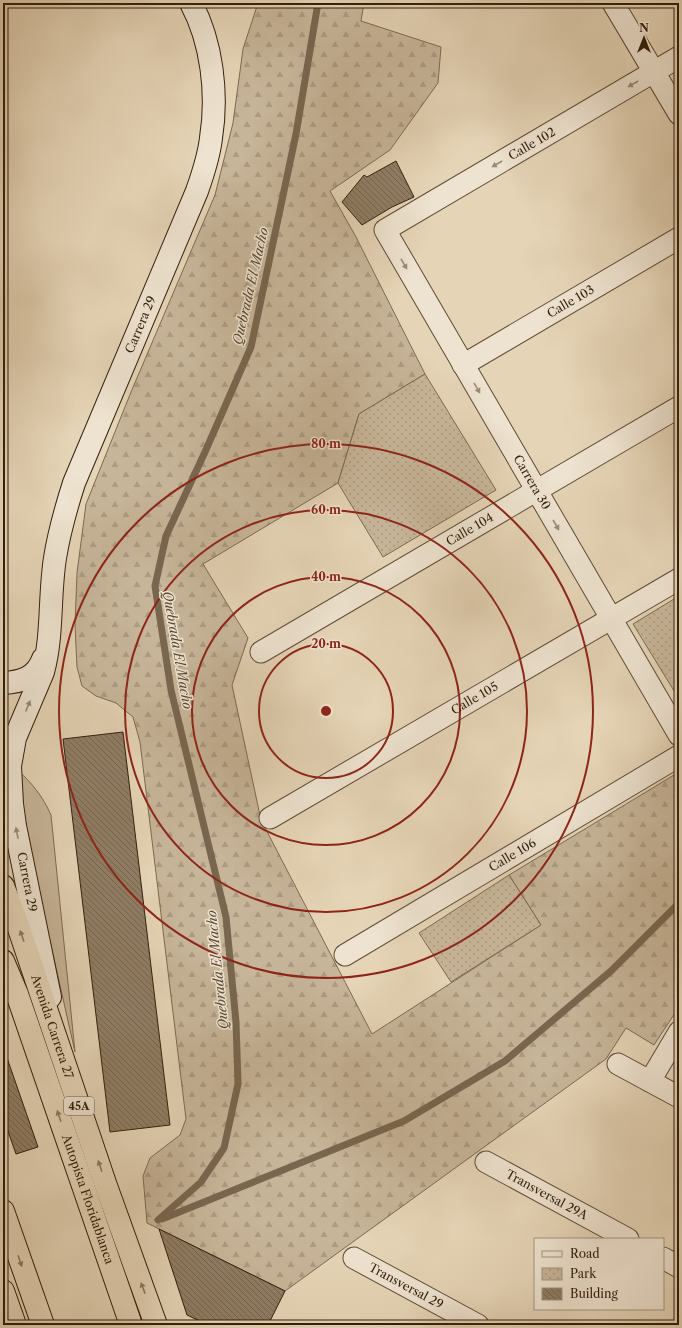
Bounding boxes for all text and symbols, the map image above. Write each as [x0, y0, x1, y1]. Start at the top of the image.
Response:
north arrow [624, 18, 664, 58]
text: N [639, 21, 649, 35]
one-way arrow [627, 81, 639, 88]
street label: Calle 102 [505, 124, 558, 163]
one-way arrow [491, 161, 503, 168]
water label: Quebrada El Macho [229, 226, 271, 346]
one-way arrow [401, 258, 408, 270]
street label: Calle 103 [544, 282, 597, 321]
street label: Carrera 29 [122, 294, 159, 355]
one-way arrow [473, 382, 480, 394]
text: 80 m [311, 436, 341, 451]
street label: Carrera 30 [510, 452, 554, 512]
text: 60 m [311, 502, 341, 517]
street label: Calle 104 [443, 509, 496, 549]
one-way arrow [553, 519, 560, 531]
text: 40 m [311, 569, 341, 584]
water label: Quebrada El Macho [160, 590, 196, 710]
text: 20 m [311, 636, 341, 651]
street label: Calle 105 [448, 678, 501, 718]
one-way arrow [26, 700, 32, 712]
centre of rings [319, 704, 333, 718]
one-way arrow [13, 826, 19, 839]
street label: Calle 106 [486, 835, 539, 875]
street label: Carrera 29 [14, 851, 41, 913]
water label: Quebrada El Macho [203, 910, 231, 1030]
one-way arrow [19, 930, 25, 942]
street label: Avenida Carrera 27 [28, 972, 77, 1080]
road number: 45A [64, 1097, 94, 1115]
one-way arrow [56, 1110, 62, 1122]
street label: Autopista Floridablanca [59, 1131, 118, 1267]
one-way arrow [96, 1159, 102, 1171]
street label: Transversal 29A [503, 1166, 591, 1223]
legend [534, 1238, 664, 1310]
text: Road [570, 1246, 600, 1261]
one-way arrow [18, 1255, 24, 1267]
street label: Transversal 29 [366, 1259, 446, 1312]
text: Park [570, 1266, 597, 1281]
one-way arrow [139, 1282, 145, 1294]
text: Building [570, 1286, 618, 1301]

